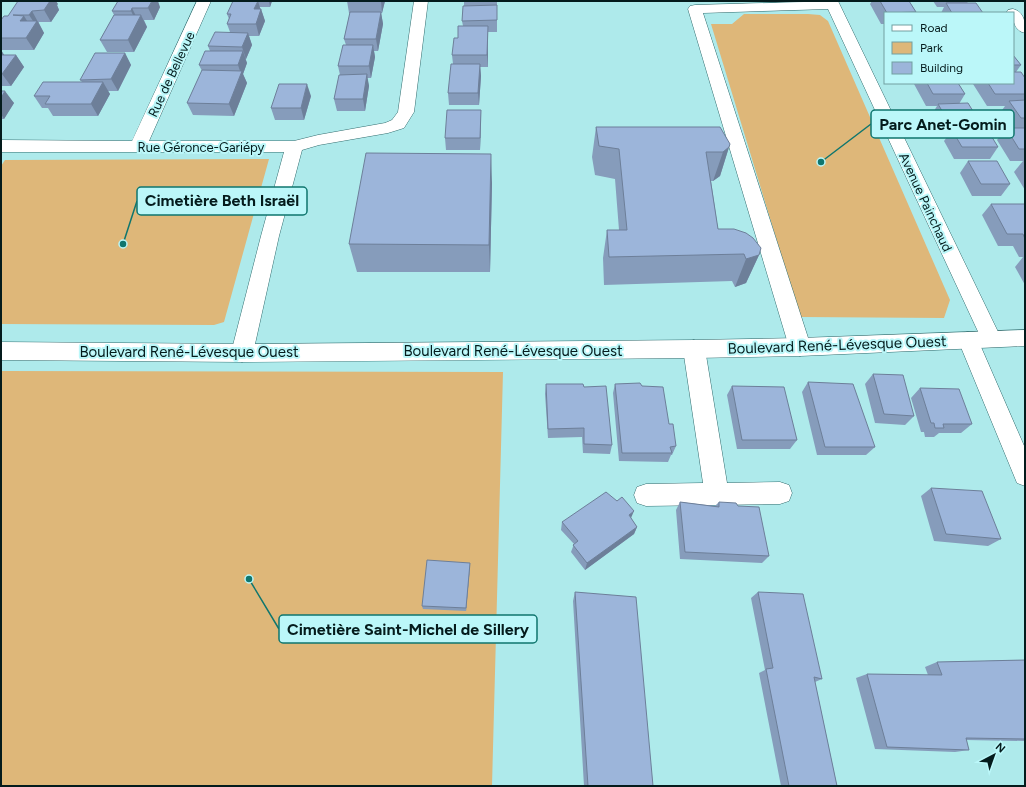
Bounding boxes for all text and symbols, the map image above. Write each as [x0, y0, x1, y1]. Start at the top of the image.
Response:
legend [884, 12, 1014, 84]
text: Road [920, 21, 948, 35]
street label: Rue de Bellevue [145, 29, 198, 119]
text: Park [920, 41, 943, 55]
text: Building [920, 61, 963, 75]
callout: Parc Anet-Gomin [871, 110, 1014, 138]
text: Parc Anet-Gomin [879, 115, 1007, 134]
street label: Rue Géronce-Gariépy [138, 140, 265, 155]
street label: Avenue Painchaud [896, 150, 955, 254]
callout: Cimetière Beth Israël [137, 187, 307, 215]
text: Cimetière Beth Israël [145, 191, 299, 210]
street label: Boulevard René-Lévesque Ouest [727, 332, 947, 358]
street label: Boulevard René-Lévesque Ouest [403, 342, 623, 360]
street label: Boulevard René-Lévesque Ouest [79, 343, 299, 361]
callout: Cimetière Saint-Michel de Sillery [279, 615, 537, 643]
text: Cimetière Saint-Michel de Sillery [287, 620, 530, 639]
north arrow [974, 735, 1014, 775]
text: N [993, 740, 1008, 756]

